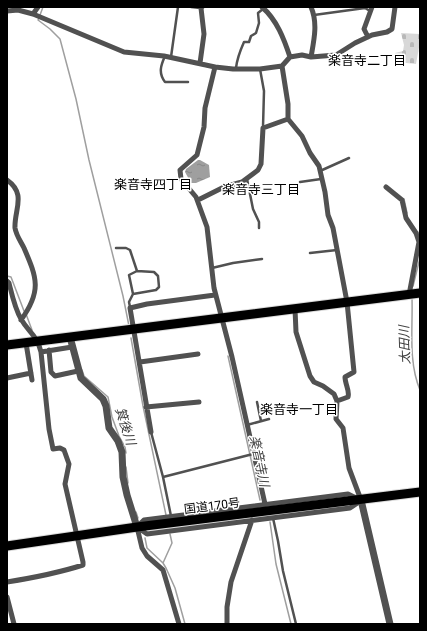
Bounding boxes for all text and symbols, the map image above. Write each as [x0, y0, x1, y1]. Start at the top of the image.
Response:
district label: 楽音寺二丁目 [328, 53, 406, 68]
district label: 楽音寺四丁目 [114, 177, 192, 192]
district label: 楽音寺三丁目 [222, 182, 300, 197]
water label: 太田川 [396, 323, 413, 365]
district label: 楽音寺一丁目 [260, 402, 338, 417]
water label: 箕後川 [112, 405, 139, 449]
water label: 楽音寺川 [247, 434, 273, 490]
street label: 国道170号 [183, 496, 241, 516]

